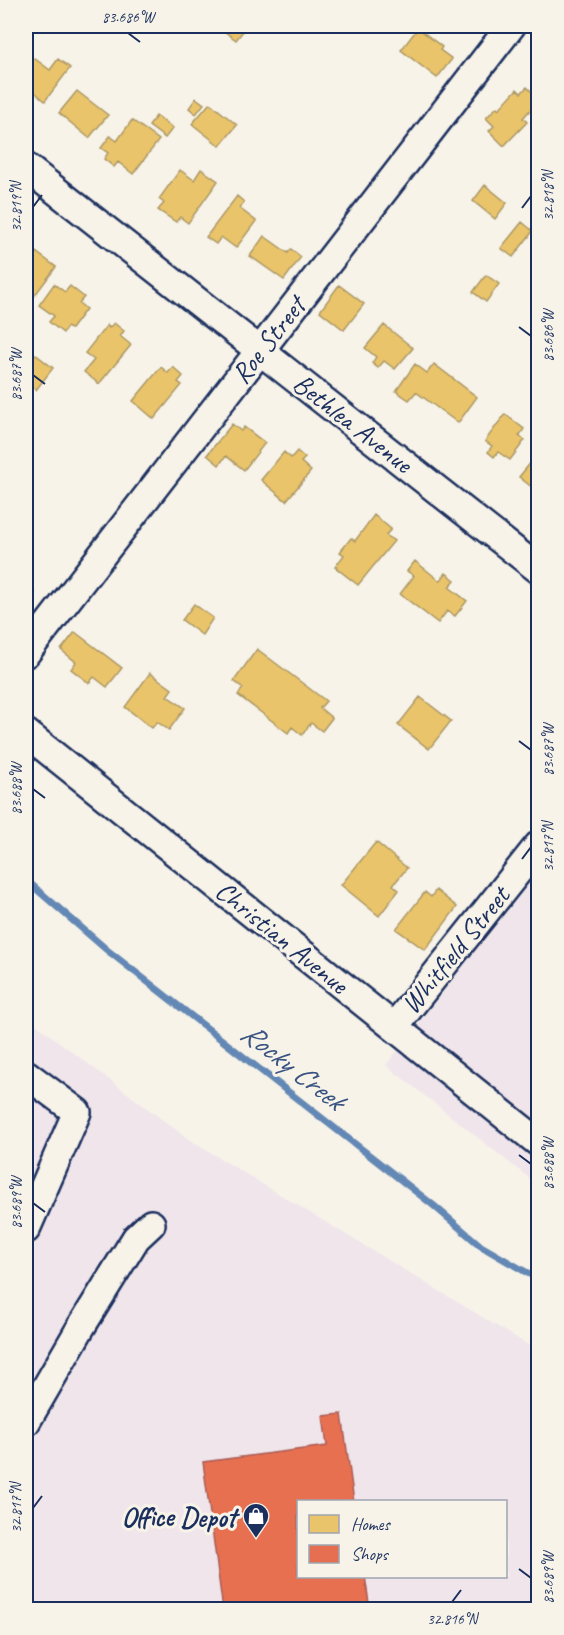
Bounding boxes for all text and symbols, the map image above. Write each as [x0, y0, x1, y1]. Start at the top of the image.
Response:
text: 83.686°W [102, 8, 157, 27]
text: 32.818°N [539, 168, 558, 221]
text: 32.819°N [7, 179, 26, 232]
street label: Roe Street [223, 287, 315, 391]
text: 83.686°W [539, 307, 558, 362]
text: 83.687°W [7, 346, 26, 401]
street label: Bethlea Avenue [286, 365, 421, 482]
text: 83.687°W [539, 721, 558, 776]
text: 83.688°W [7, 760, 26, 815]
text: 32.817°N [539, 819, 558, 872]
street label: Christian Avenue [208, 873, 357, 1002]
street label: Whitfield Street [393, 877, 519, 1021]
water label: Rocky Creek [234, 1014, 356, 1121]
text: 83.688°W [539, 1135, 558, 1190]
text: 83.689°W [7, 1174, 26, 1229]
text: 32.817°N [7, 1480, 26, 1533]
place label: Office Depot [121, 1499, 241, 1534]
legend [297, 1500, 507, 1578]
shop icon: Office Depot [241, 1501, 271, 1539]
text: Homes [351, 1513, 391, 1535]
text: Shops [351, 1543, 390, 1565]
text: 83.689°W [539, 1549, 558, 1604]
text: 32.816°N [427, 1610, 480, 1629]

